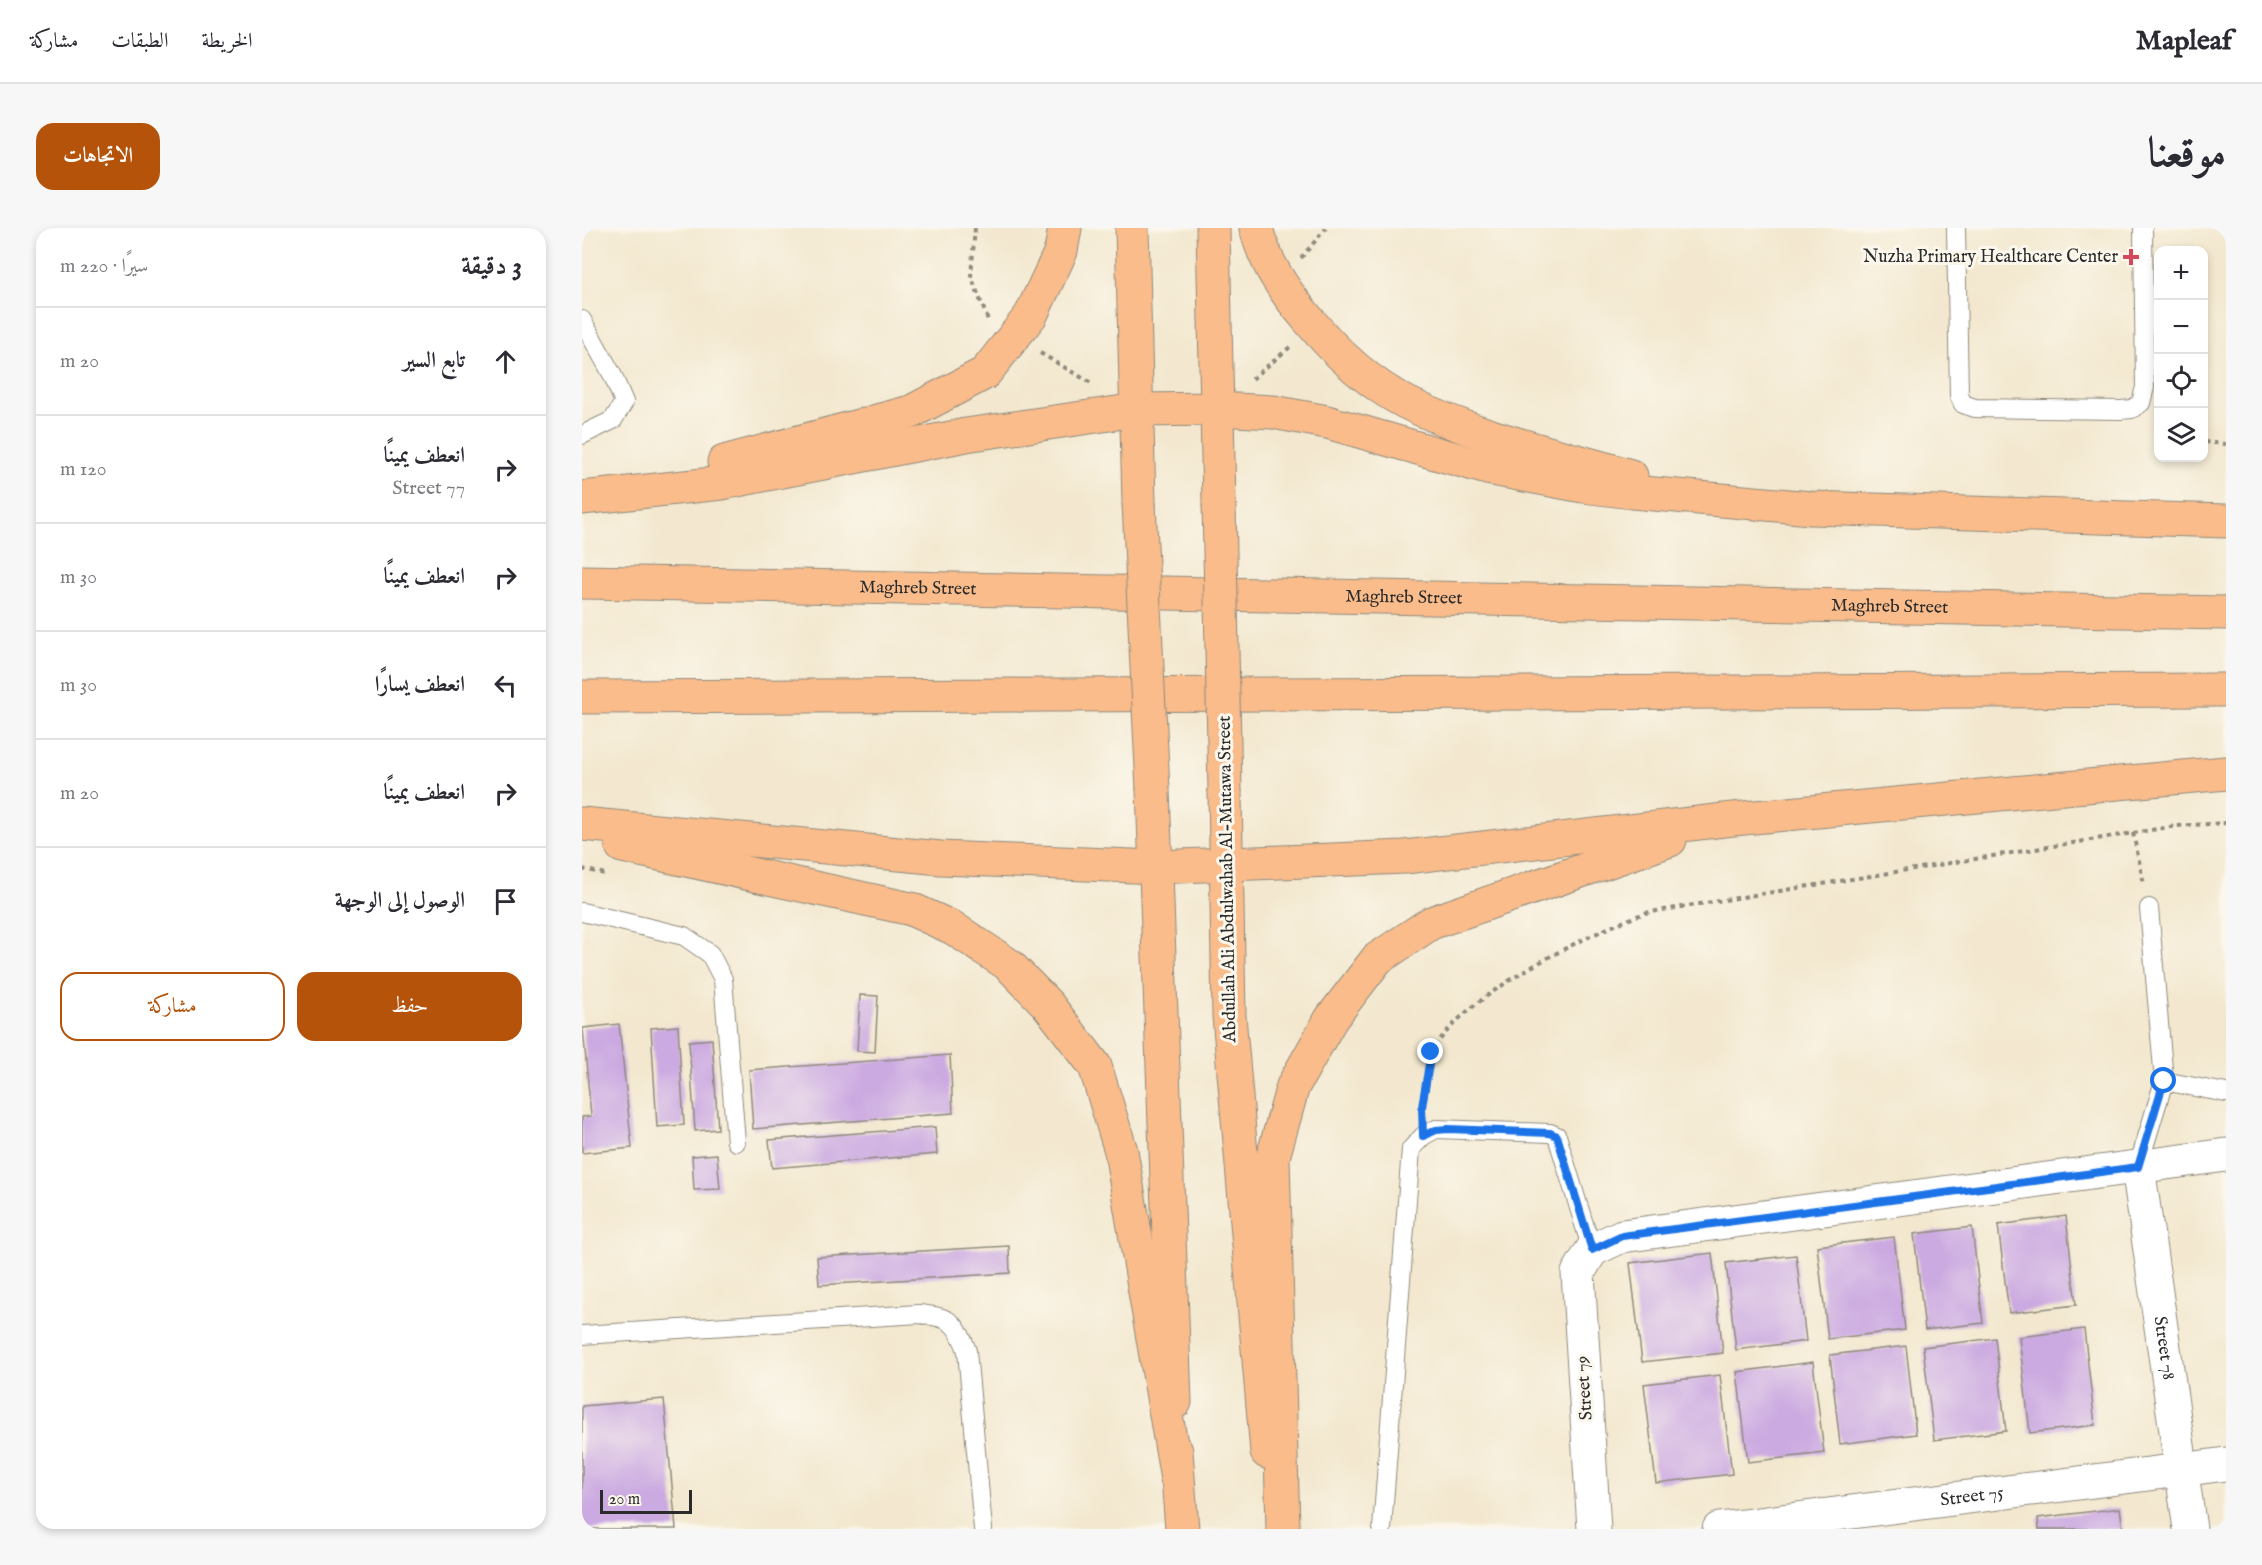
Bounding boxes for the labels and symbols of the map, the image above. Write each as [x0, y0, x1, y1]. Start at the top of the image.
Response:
place label: Nuzha Primary Healthcare Center [1863, 246, 2118, 269]
marker: Nuzha Primary Healthcare Center [2122, 248, 2140, 266]
street label: Maghreb Street [859, 576, 977, 601]
street label: Maghreb Street [1345, 585, 1463, 610]
street label: Maghreb Street [1831, 594, 1949, 619]
street label: Abdullah Ali Abdulwahab Al-Mutawa Street [1214, 715, 1242, 1044]
route end [1417, 1038, 1443, 1064]
route start [2150, 1067, 2176, 1093]
street label: Street 78 [2148, 1315, 2180, 1382]
street label: Street 79 [1571, 1355, 1599, 1421]
street label: Street 75 [1939, 1481, 2005, 1512]
scale bar [600, 1487, 692, 1514]

